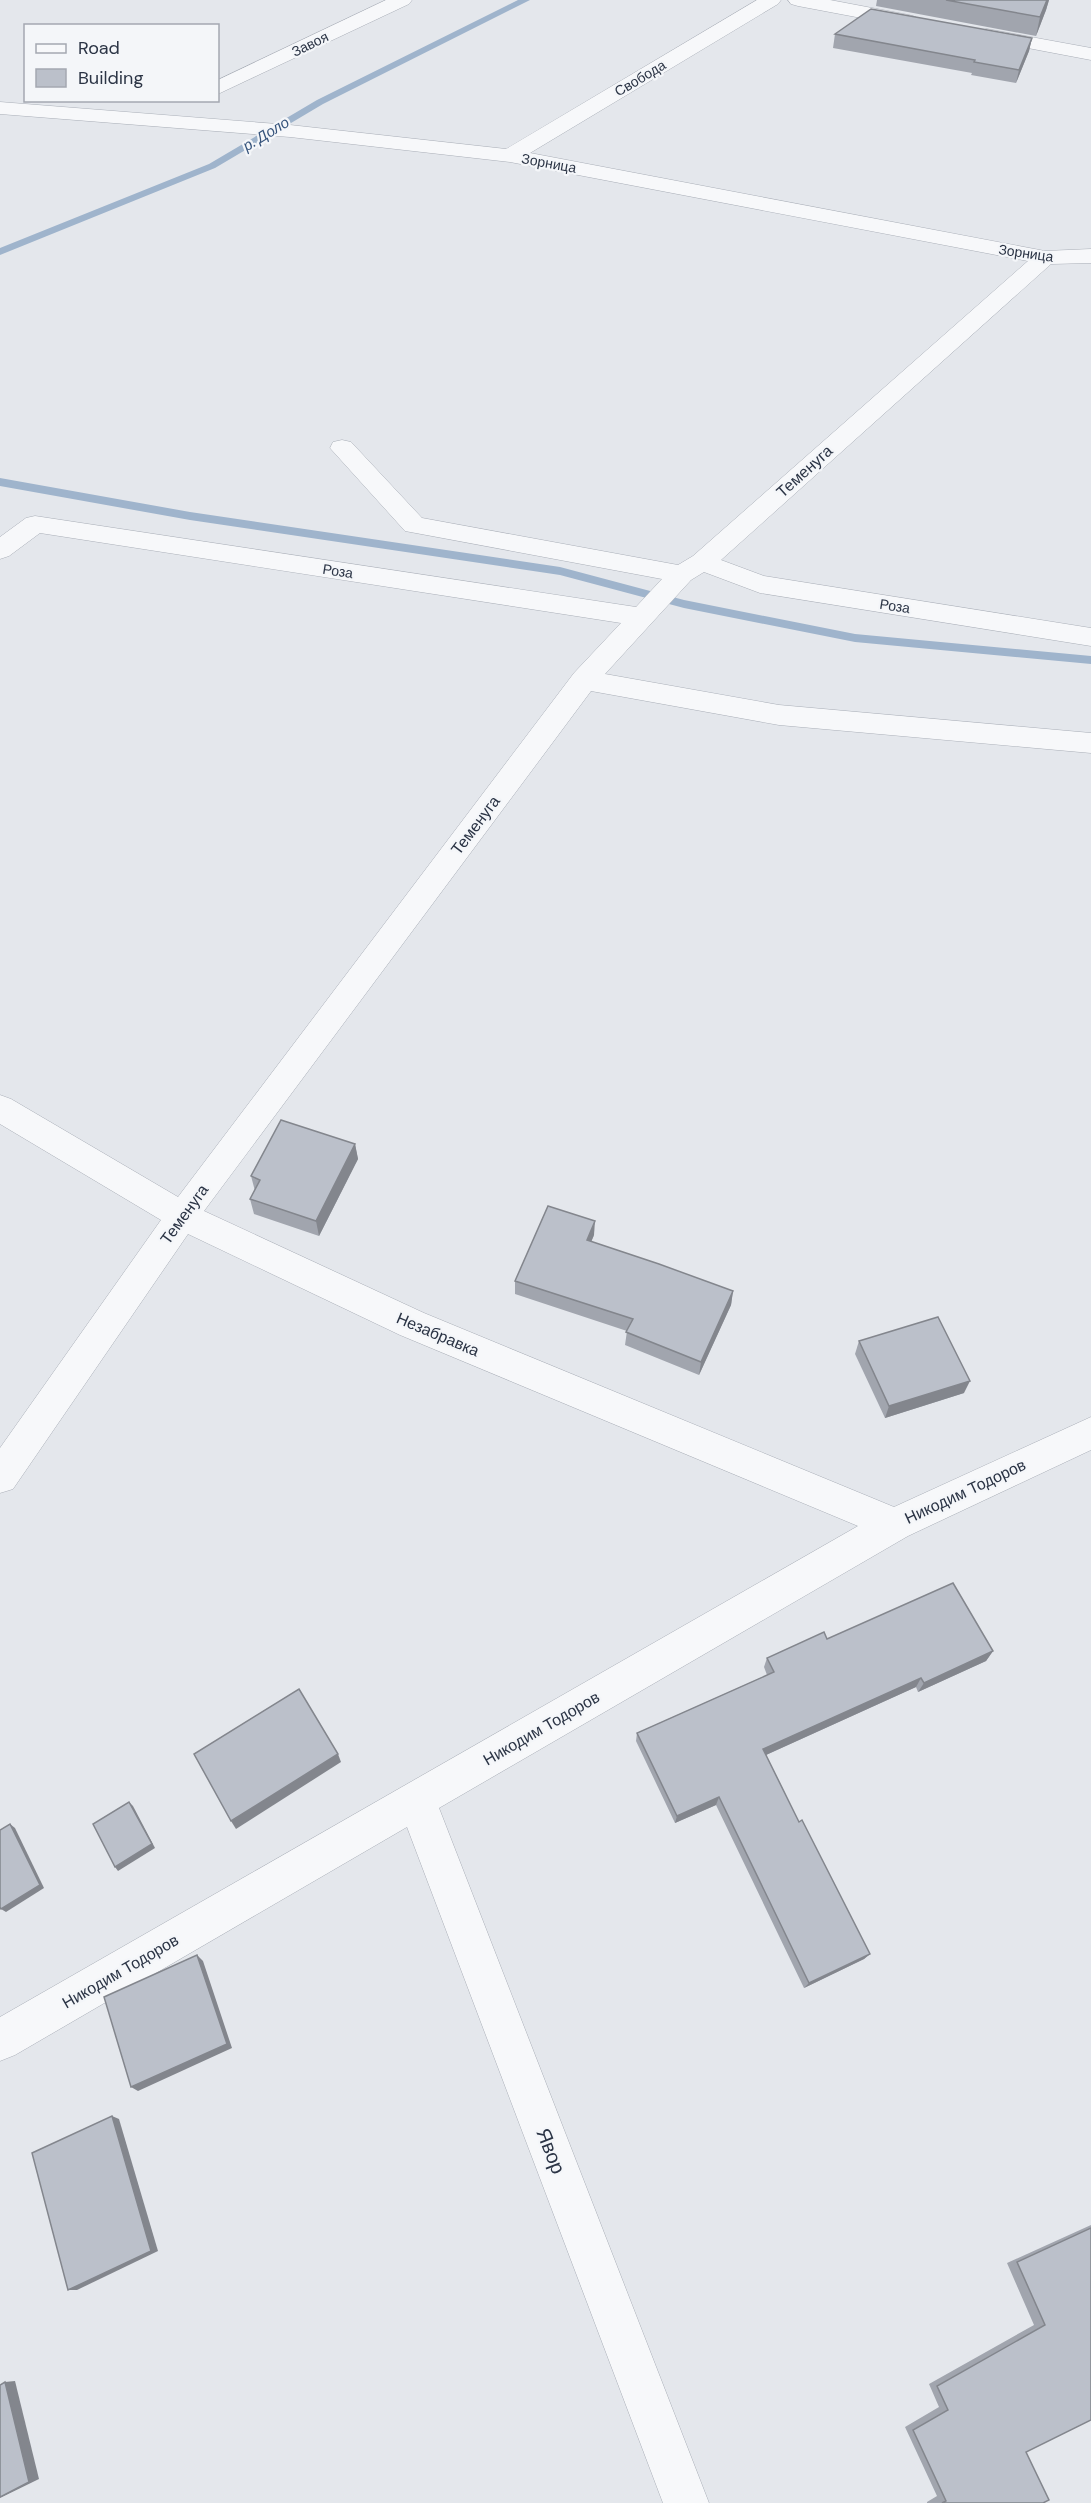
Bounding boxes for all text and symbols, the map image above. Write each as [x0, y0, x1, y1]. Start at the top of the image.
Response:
legend [24, 24, 219, 102]
street label: Завоя [289, 27, 331, 61]
text: Road [78, 36, 120, 60]
street label: Свобода [611, 56, 669, 100]
text: Building [78, 66, 143, 90]
water label: р. Доло [238, 112, 293, 156]
street label: Зорница [520, 149, 578, 177]
street label: Зорница [997, 240, 1055, 266]
street label: Теменуга [772, 440, 837, 502]
street label: Роза [321, 560, 355, 582]
street label: Роза [878, 595, 912, 617]
street label: Теменуга [446, 791, 505, 859]
street label: Теменуга [156, 1180, 213, 1248]
street label: Незабравка [393, 1308, 483, 1361]
street label: Никодим Тодоров [901, 1454, 1029, 1529]
street label: Никодим Тодоров [479, 1686, 603, 1770]
street label: Никодим Тодоров [58, 1929, 182, 2013]
street label: Явор [530, 2124, 572, 2178]

